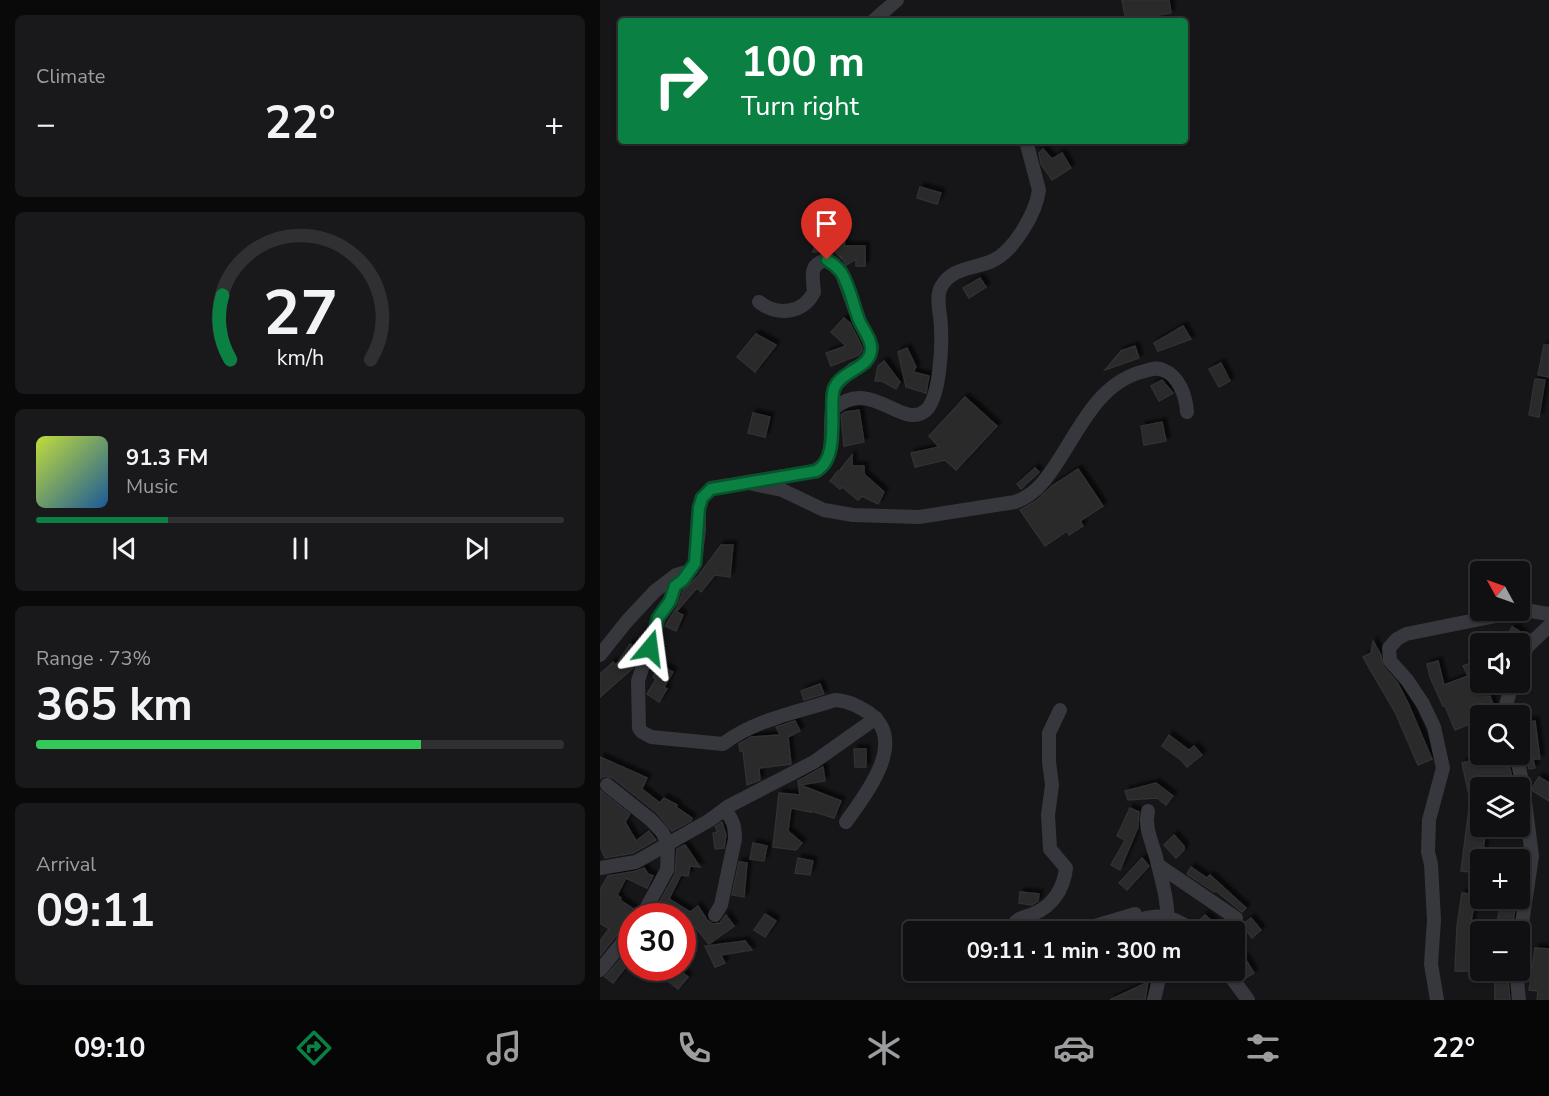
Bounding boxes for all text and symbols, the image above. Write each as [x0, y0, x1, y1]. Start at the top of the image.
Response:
text: 100 m [741, 34, 865, 91]
icon: right [642, 42, 720, 120]
text: Climate [36, 63, 105, 90]
text: Turn right [741, 88, 859, 125]
text: 22° [264, 93, 336, 154]
text: − [36, 102, 56, 147]
text: + [544, 102, 564, 147]
pin [801, 198, 852, 260]
icon: arrive [810, 207, 843, 240]
text: 27 [263, 271, 337, 356]
text: km/h [276, 343, 324, 373]
text: 91.3 FM [126, 443, 208, 473]
text: Music [126, 473, 178, 500]
icon: previous [108, 532, 141, 565]
icon: pause [284, 532, 317, 565]
icon: next [460, 532, 493, 565]
north arrow [1470, 561, 1530, 621]
map controls [1470, 561, 1530, 981]
position arrow [618, 616, 682, 680]
button: sound [1470, 633, 1530, 693]
text: Range · 73% [36, 645, 151, 672]
text: 365 km [36, 675, 193, 736]
button: search [1470, 705, 1530, 765]
button: layers [1470, 777, 1530, 837]
button: + [1470, 849, 1530, 909]
text: Arrival [36, 851, 96, 878]
text: 09:11 [36, 881, 155, 942]
speed limit sign: 30 [618, 903, 696, 981]
button: − [1470, 921, 1530, 981]
text: 09:11 · 1 min · 300 m [967, 936, 1181, 966]
icon: directions [293, 1027, 335, 1069]
icon: music [483, 1027, 525, 1069]
icon: phone [673, 1027, 715, 1069]
icon: climate [863, 1027, 905, 1069]
icon: car [1053, 1027, 1095, 1069]
icon: filters [1242, 1027, 1284, 1069]
text: 09:10 [74, 1030, 145, 1067]
text: 22° [1432, 1030, 1475, 1067]

